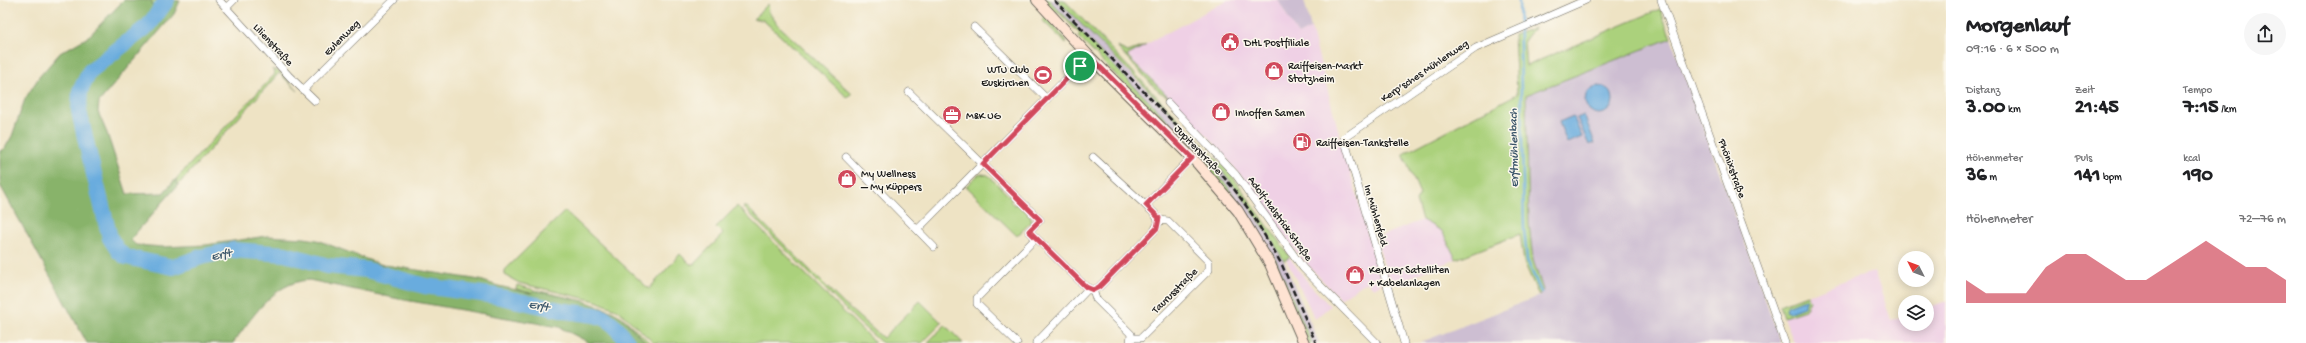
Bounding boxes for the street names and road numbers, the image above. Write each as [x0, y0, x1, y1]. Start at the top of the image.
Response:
street label: Eulenweg [322, 18, 363, 59]
street label: Lilienstraße [250, 22, 295, 69]
street label: Kerp’sches Mühlenweg [1379, 38, 1471, 105]
street label: Jupiterstraße [1171, 123, 1224, 178]
street label: Phönixstraße [1715, 137, 1747, 200]
street label: Adolf-Halstrick-Straße [1245, 174, 1315, 264]
street label: Im Mühlenfeld [1361, 183, 1391, 249]
street label: Taurusstraße [1149, 266, 1201, 317]

